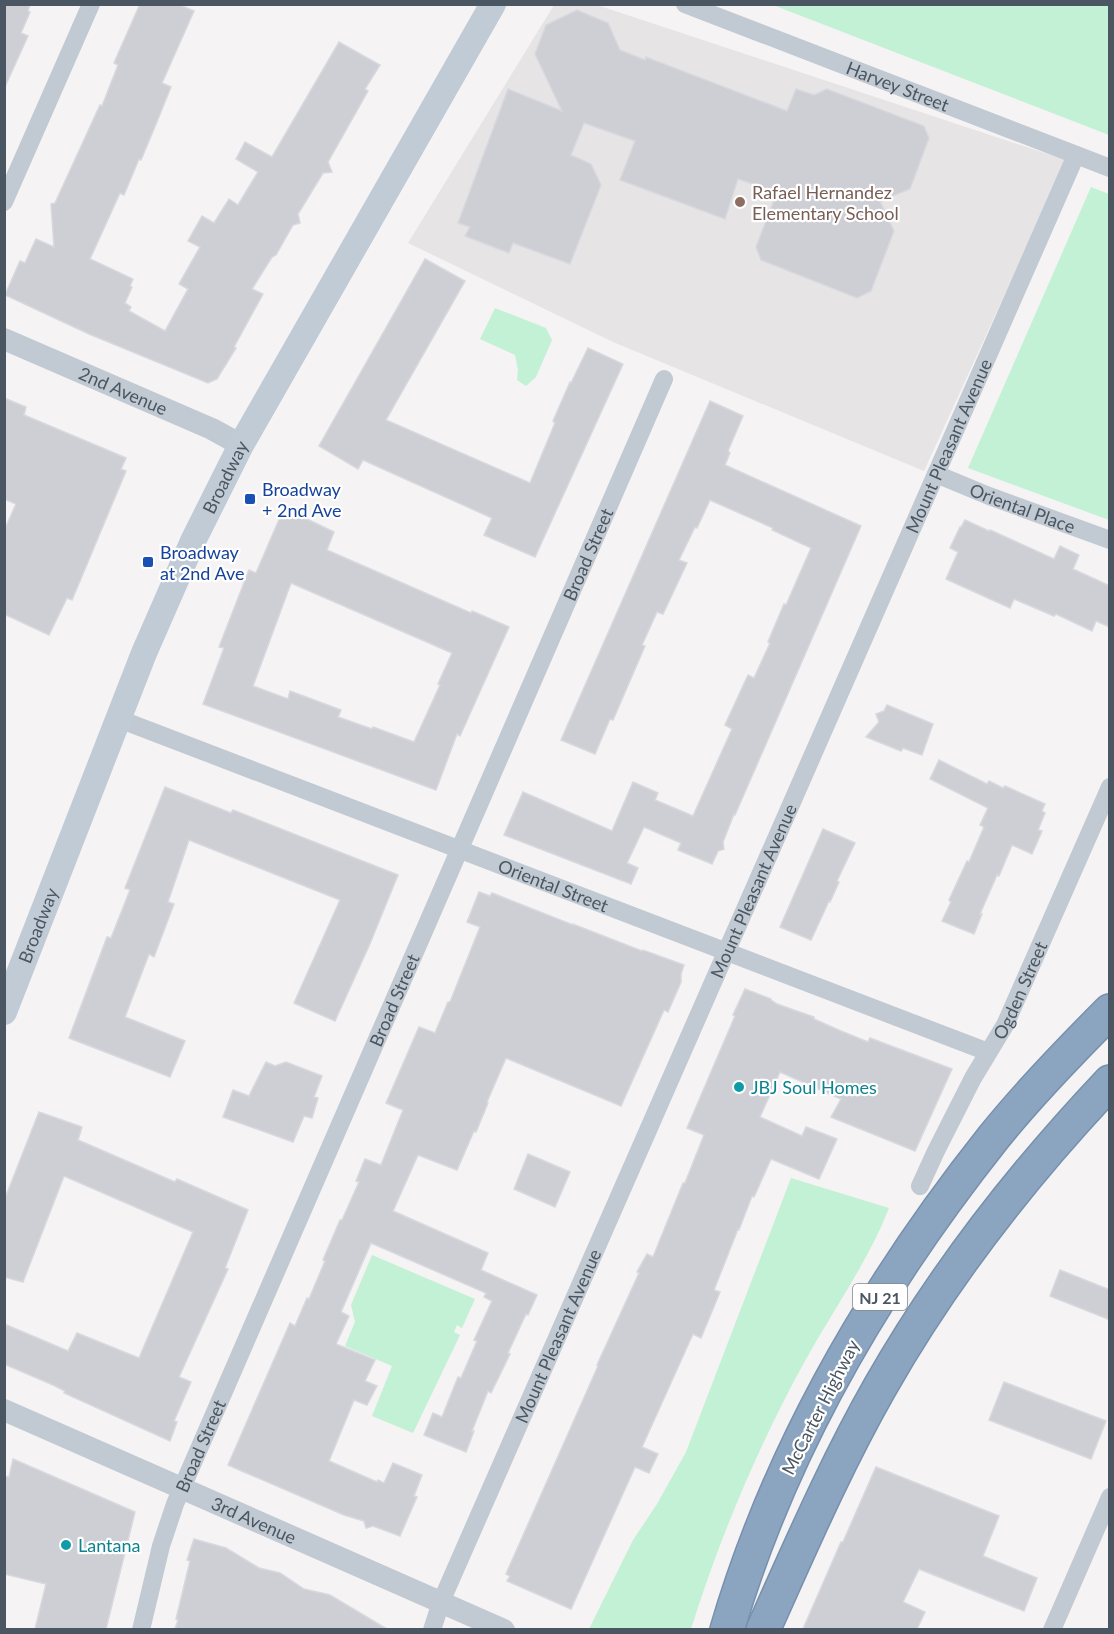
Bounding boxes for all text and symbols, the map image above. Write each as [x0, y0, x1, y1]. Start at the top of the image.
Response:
street label: Harvey Street [843, 56, 953, 116]
place label: Rafael Hernandez Elementary School [752, 181, 899, 224]
marker: Rafael Hernandez Elementary School [733, 195, 747, 209]
street label: Mount Pleasant Avenue [901, 355, 996, 536]
street label: 2nd Avenue [76, 362, 171, 419]
street label: Broadway [197, 436, 253, 517]
place label: Broadway + 2nd Ave [262, 478, 342, 521]
street label: Oriental Place [967, 478, 1078, 537]
marker: Broadway + 2nd Ave [243, 492, 257, 506]
street label: Broad Street [558, 504, 618, 604]
place label: Broadway at 2nd Ave [160, 541, 244, 584]
marker: Broadway at 2nd Ave [141, 555, 155, 569]
street label: Mount Pleasant Avenue [705, 800, 801, 981]
street label: Oriental Street [495, 854, 612, 917]
street label: Broadway [13, 884, 63, 966]
street label: Ogden Street [988, 937, 1052, 1043]
street label: Broad Street [364, 950, 424, 1050]
place label: JBJ Soul Homes [751, 1076, 877, 1098]
marker: JBJ Soul Homes [732, 1080, 746, 1094]
street label: Mount Pleasant Avenue [510, 1245, 606, 1426]
road number: NJ 21 [853, 1284, 907, 1310]
street label: McCarter Highway [777, 1335, 864, 1478]
street label: Broad Street [170, 1396, 230, 1496]
street label: 3rd Avenue [208, 1492, 300, 1548]
place label: Lantana [78, 1534, 141, 1556]
marker: Lantana [59, 1538, 73, 1552]

